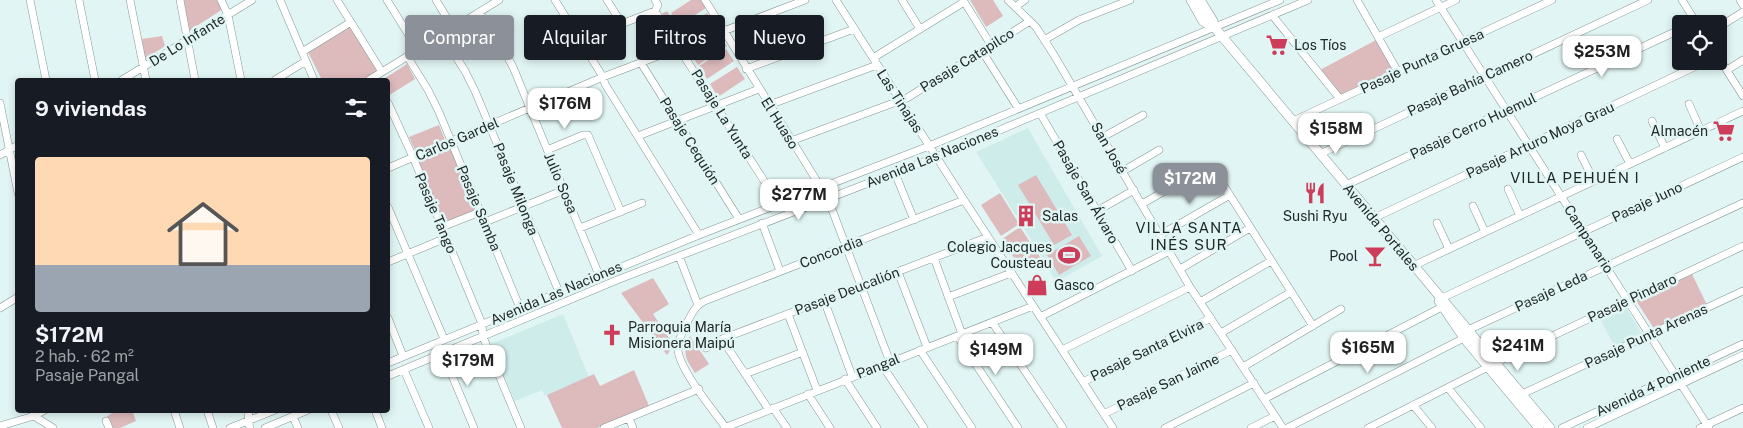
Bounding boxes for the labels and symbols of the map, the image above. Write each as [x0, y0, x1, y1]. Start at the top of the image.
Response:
street label: De Lo Infante [146, 10, 228, 70]
street label: Pasaje Catapilco [917, 25, 1017, 95]
street label: Pasaje Punta Gruesa [1358, 25, 1486, 97]
supermarket icon: Los Tíos [1264, 32, 1290, 58]
pin: $253M [1567, 36, 1637, 78]
place label: Los Tíos [1294, 37, 1346, 53]
street label: Pasaje Bahía Camero [1405, 47, 1535, 119]
street label: Pasaje La Yunta [688, 66, 756, 162]
street label: Las Tinajas [874, 66, 926, 136]
pin: $176M [530, 88, 600, 130]
street label: Pasaje Cerro Huemul [1407, 90, 1539, 162]
street label: Pasaje Cequión [657, 94, 723, 188]
street label: El Huaso [758, 94, 802, 152]
street label: Pasaje Arturo Moya Grau [1463, 99, 1617, 181]
pin: $158M [1301, 112, 1371, 155]
street label: Carlos Gardel [413, 114, 501, 164]
supermarket icon: Almacén [1711, 118, 1737, 144]
street label: San José [1088, 119, 1130, 177]
street label: Avenida Las Naciones [864, 123, 1000, 191]
place label: Almacén [1650, 123, 1708, 139]
street label: Pasaje San Álvaro [1050, 137, 1123, 247]
street label: Pasaje Milonga [490, 140, 542, 238]
street label: Julio Sosa [541, 150, 581, 216]
pin: $172M [1155, 162, 1225, 205]
street label: Pasaje Samba [454, 163, 504, 253]
district label: VILLA PEHUÉN I [1510, 169, 1640, 186]
street label: Pasaje Tango [412, 170, 460, 256]
pin: $277M [764, 178, 834, 221]
street label: Pasaje Juno [1609, 179, 1685, 225]
restaurant icon: Sushi Ryu [1302, 180, 1328, 206]
street label: Avenida Portales [1340, 180, 1422, 274]
street label: Campanario [1561, 202, 1617, 276]
building icon: Salas [1013, 203, 1039, 229]
place label: Salas [1042, 208, 1078, 224]
place label: Sushi Ryu [1283, 208, 1347, 224]
district label: VILLA SANTA INÉS SUR [1135, 219, 1243, 253]
street label: Concordia [797, 233, 865, 271]
place label: Colegio Jacques Cousteau [947, 239, 1052, 271]
sports icon: Colegio Jacques Cousteau [1056, 242, 1082, 268]
bar icon: Pool [1362, 243, 1388, 269]
place label: Pool [1329, 248, 1358, 264]
street label: Avenida Las Naciones [488, 258, 624, 328]
street label: Pasaje Deucalión [792, 264, 902, 318]
street label: Pasaje Leda [1512, 267, 1590, 315]
street label: Pasaje Pindaro [1585, 270, 1679, 326]
shop icon: Gasco [1024, 272, 1050, 298]
place label: Gasco [1054, 277, 1095, 293]
street label: Pasaje Punta Arenas [1582, 301, 1710, 371]
street label: Pasaje Santa Elvira [1088, 316, 1206, 384]
place label: Parroquia María Misionera Maipú [628, 319, 735, 351]
church icon: Parroquia María Misionera Maipú [599, 322, 625, 348]
pin: $241M [1483, 330, 1553, 372]
pin: $165M [1333, 332, 1403, 374]
pin: $149M [961, 334, 1031, 376]
pin: $179M [433, 344, 503, 387]
street label: Pangal [854, 350, 902, 382]
street label: Pasaje San Jaime [1114, 350, 1222, 414]
street label: Avenida 4 Poniente [1593, 352, 1713, 420]

